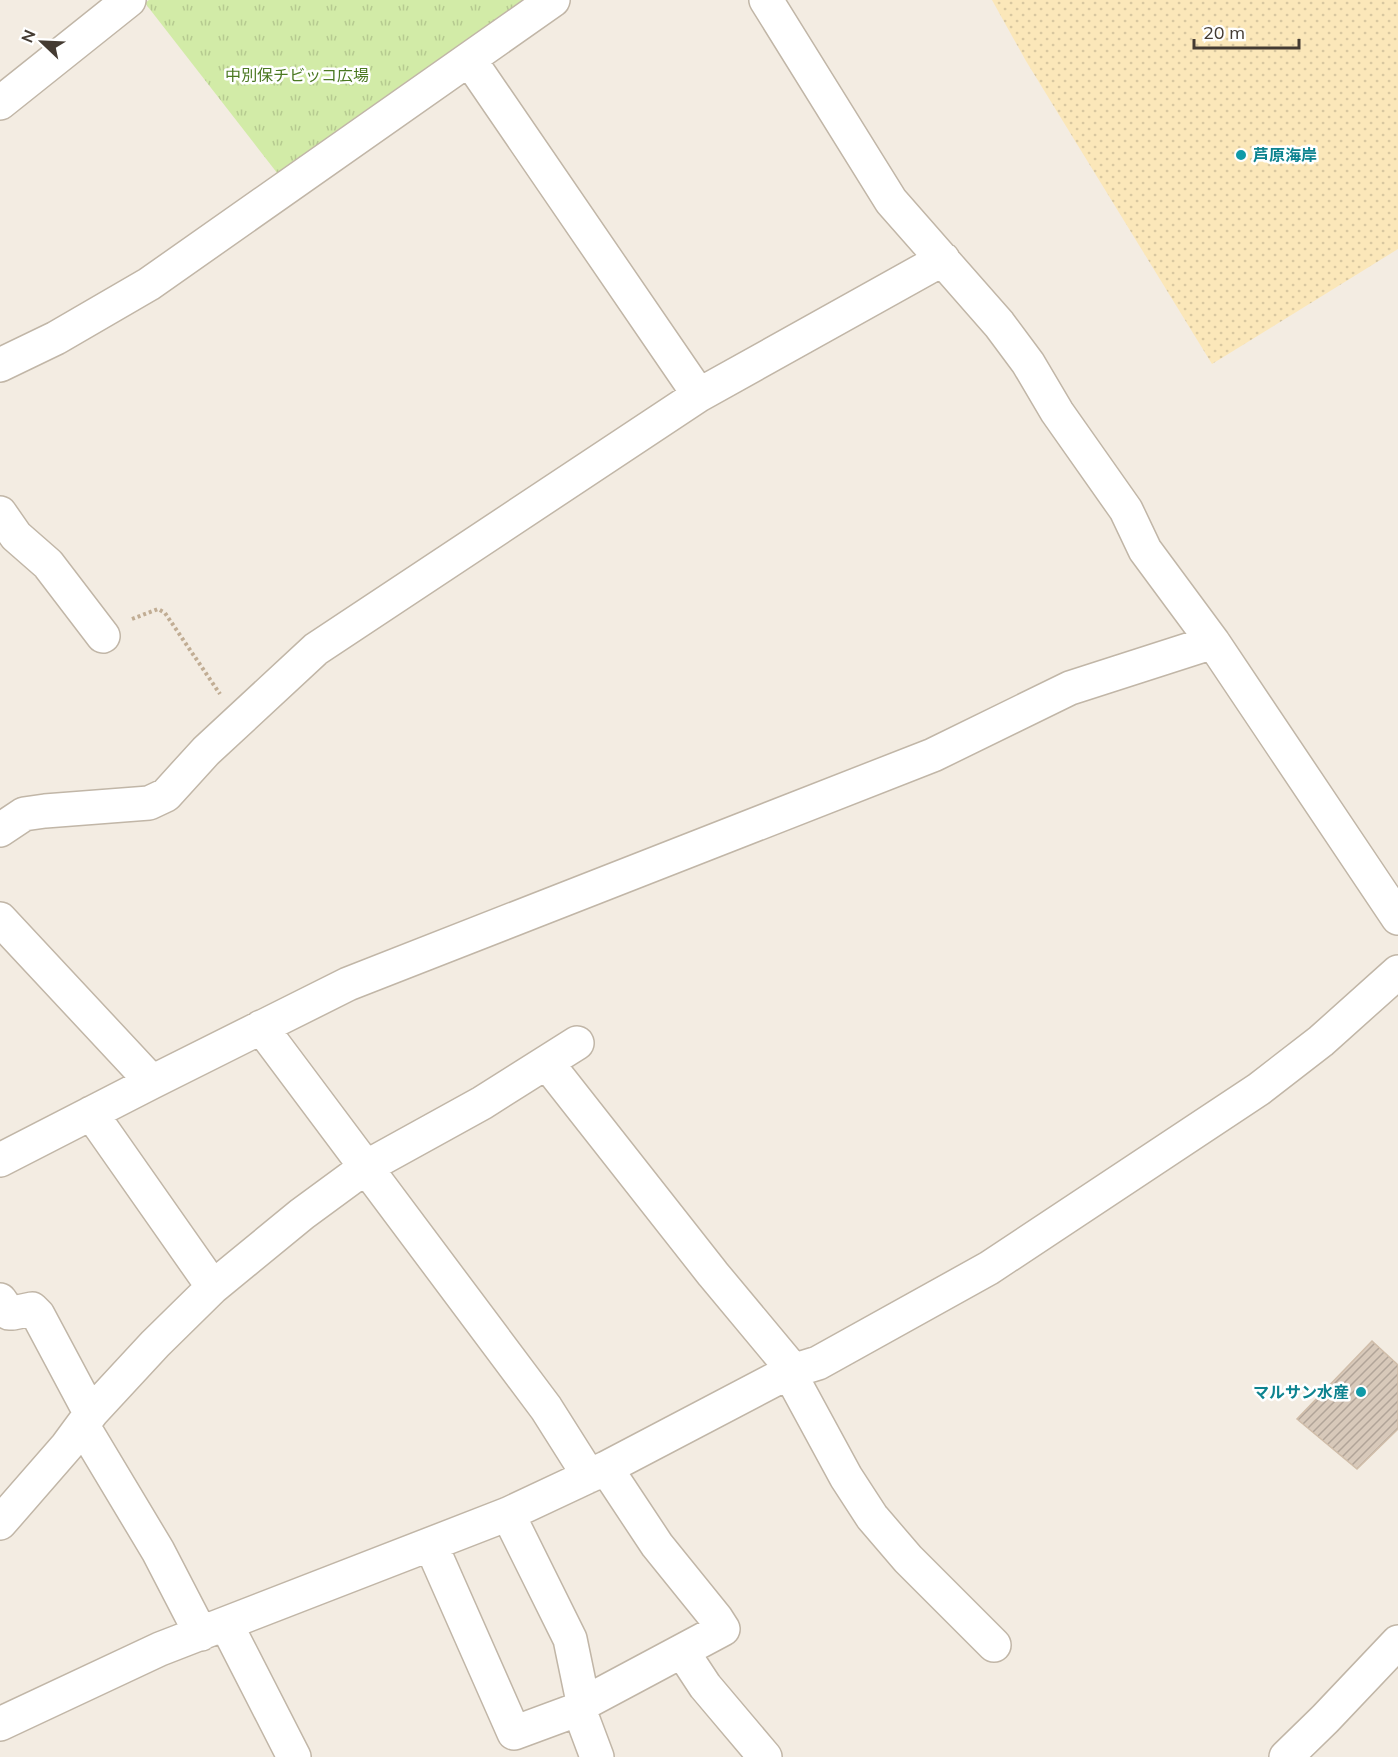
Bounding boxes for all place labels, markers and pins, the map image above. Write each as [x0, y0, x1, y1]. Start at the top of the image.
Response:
place label: 芦原海岸 [1253, 145, 1317, 165]
marker: 芦原海岸 [1234, 148, 1248, 162]
place label: マルサン水産 [1253, 1382, 1349, 1402]
marker: マルサン水産 [1354, 1385, 1368, 1399]

